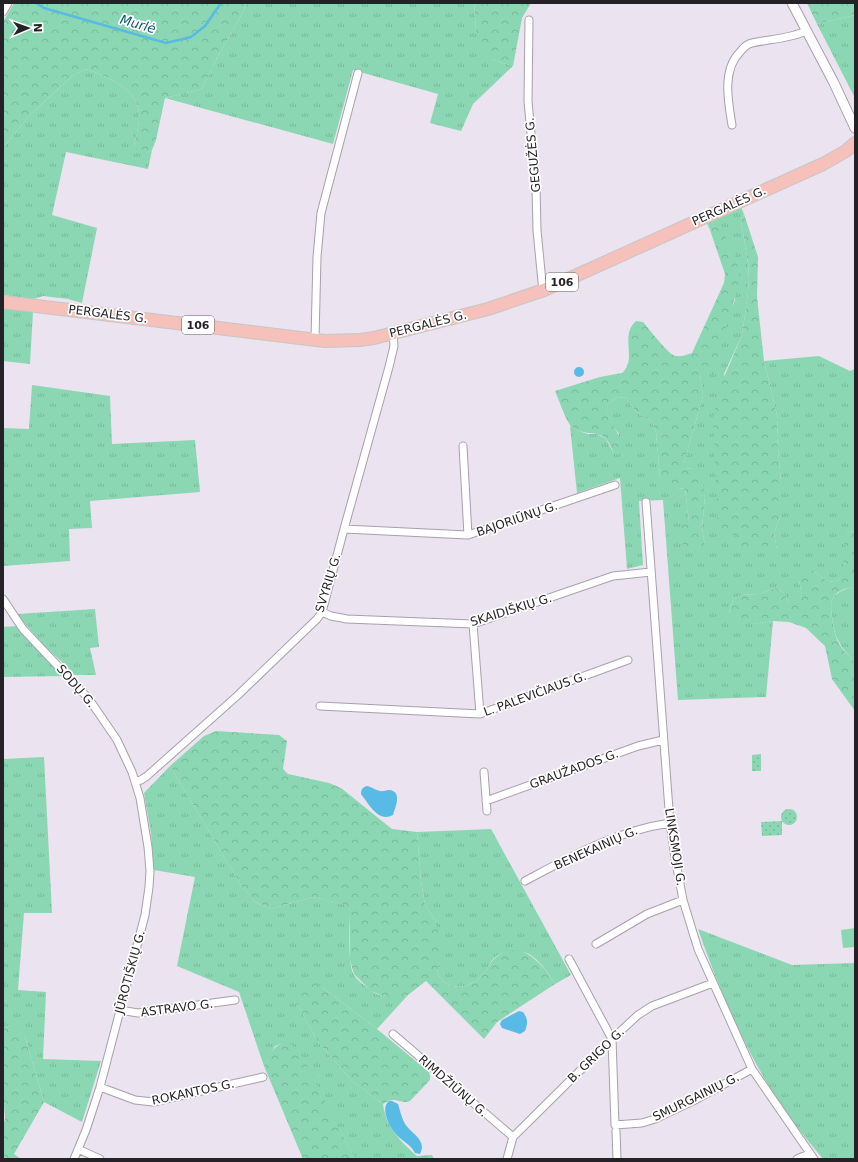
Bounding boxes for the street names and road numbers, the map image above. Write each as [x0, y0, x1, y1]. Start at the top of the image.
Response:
street label: GEGUŽĖS G. [522, 117, 543, 193]
street label: PERGALĖS G. [689, 183, 768, 229]
road number: 106 [546, 273, 578, 291]
street label: PERGALĖS G. [68, 301, 148, 326]
street label: PERGALĖS G. [388, 307, 468, 340]
road number: 106 [182, 316, 214, 334]
street label: BAJORIŪNŲ G. [475, 499, 559, 539]
street label: SVYRIŲ G. [312, 552, 344, 614]
street label: SKAIDIŠKIŲ G. [468, 590, 553, 629]
street label: SODŲ G. [54, 662, 98, 710]
street label: L. PALEVIČIAUS G. [481, 668, 588, 719]
street label: GRAUŽADOS G. [527, 745, 620, 792]
street label: LINKSMOJI G. [662, 807, 688, 887]
street label: BENEKAINIŲ G. [552, 823, 640, 873]
street label: JŪROTIŠKIŲ G. [111, 929, 148, 1016]
street label: ASTRAVO G. [140, 997, 214, 1019]
street label: B. GRIGO G. [565, 1025, 627, 1085]
street label: RIMDŽIŪNŲ G. [416, 1052, 491, 1120]
street label: SMURGAINIŲ G. [651, 1070, 741, 1124]
street label: ROKANTOS G. [150, 1076, 236, 1108]

